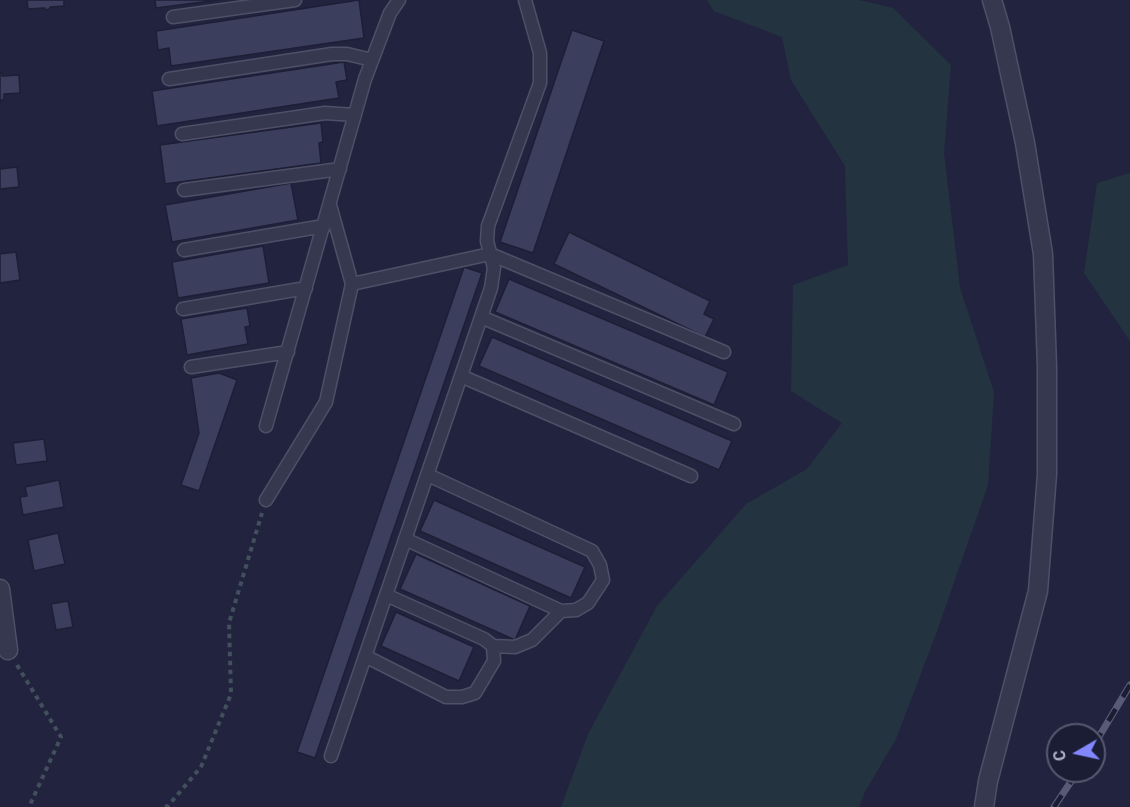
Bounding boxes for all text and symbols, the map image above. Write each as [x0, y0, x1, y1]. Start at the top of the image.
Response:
north arrow [1046, 723, 1106, 783]
text: С [1050, 749, 1070, 762]

